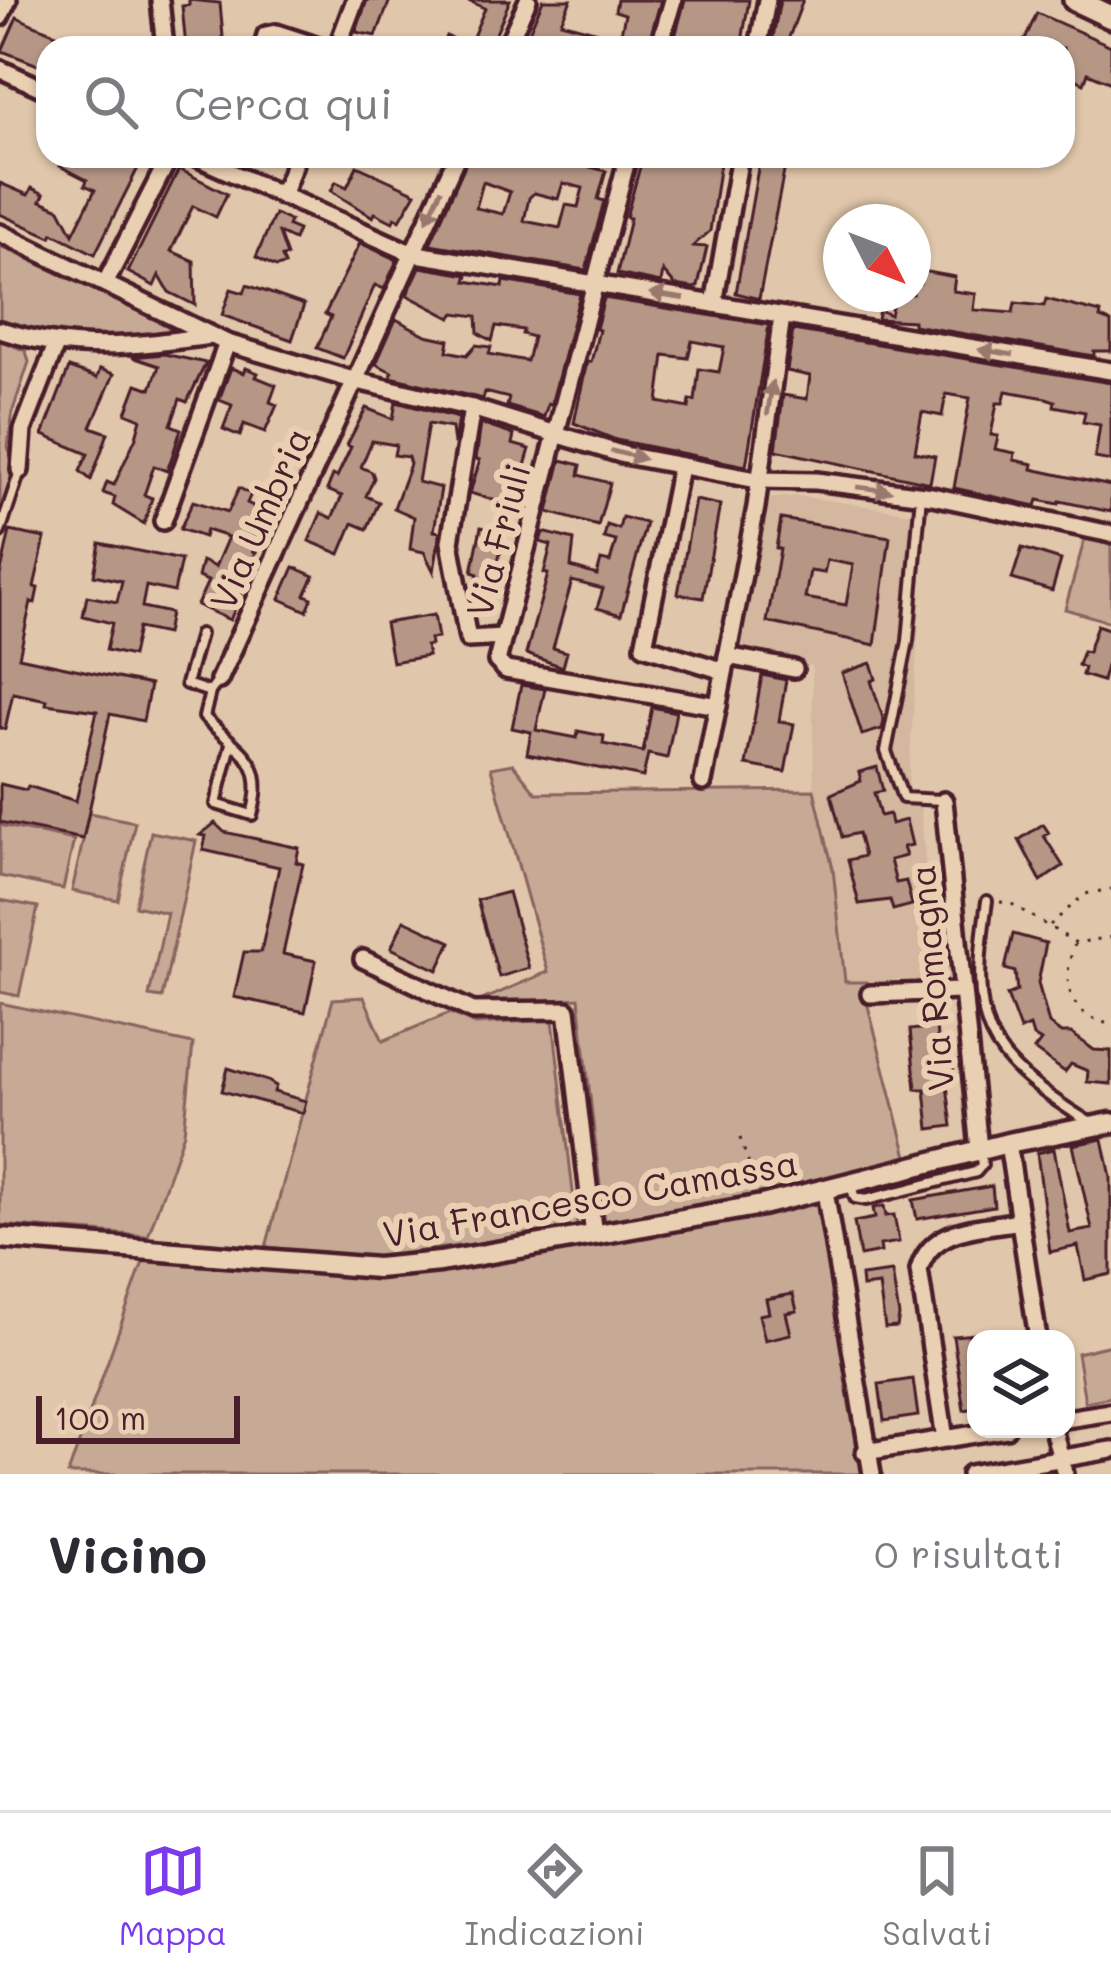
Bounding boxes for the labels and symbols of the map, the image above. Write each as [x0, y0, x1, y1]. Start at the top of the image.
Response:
one-way arrow [424, 188, 444, 223]
north arrow [823, 204, 931, 312]
one-way arrow [647, 287, 685, 305]
one-way arrow [976, 342, 1014, 360]
one-way arrow [761, 379, 780, 416]
street label: Via Umbria [198, 419, 320, 617]
one-way arrow [610, 446, 647, 465]
street label: Via Friuli [454, 458, 540, 622]
one-way arrow [856, 479, 893, 498]
street label: Via Romagna [897, 863, 963, 1093]
street label: Via Francesco Camassa [379, 1137, 801, 1257]
scale bar [36, 1390, 240, 1443]

